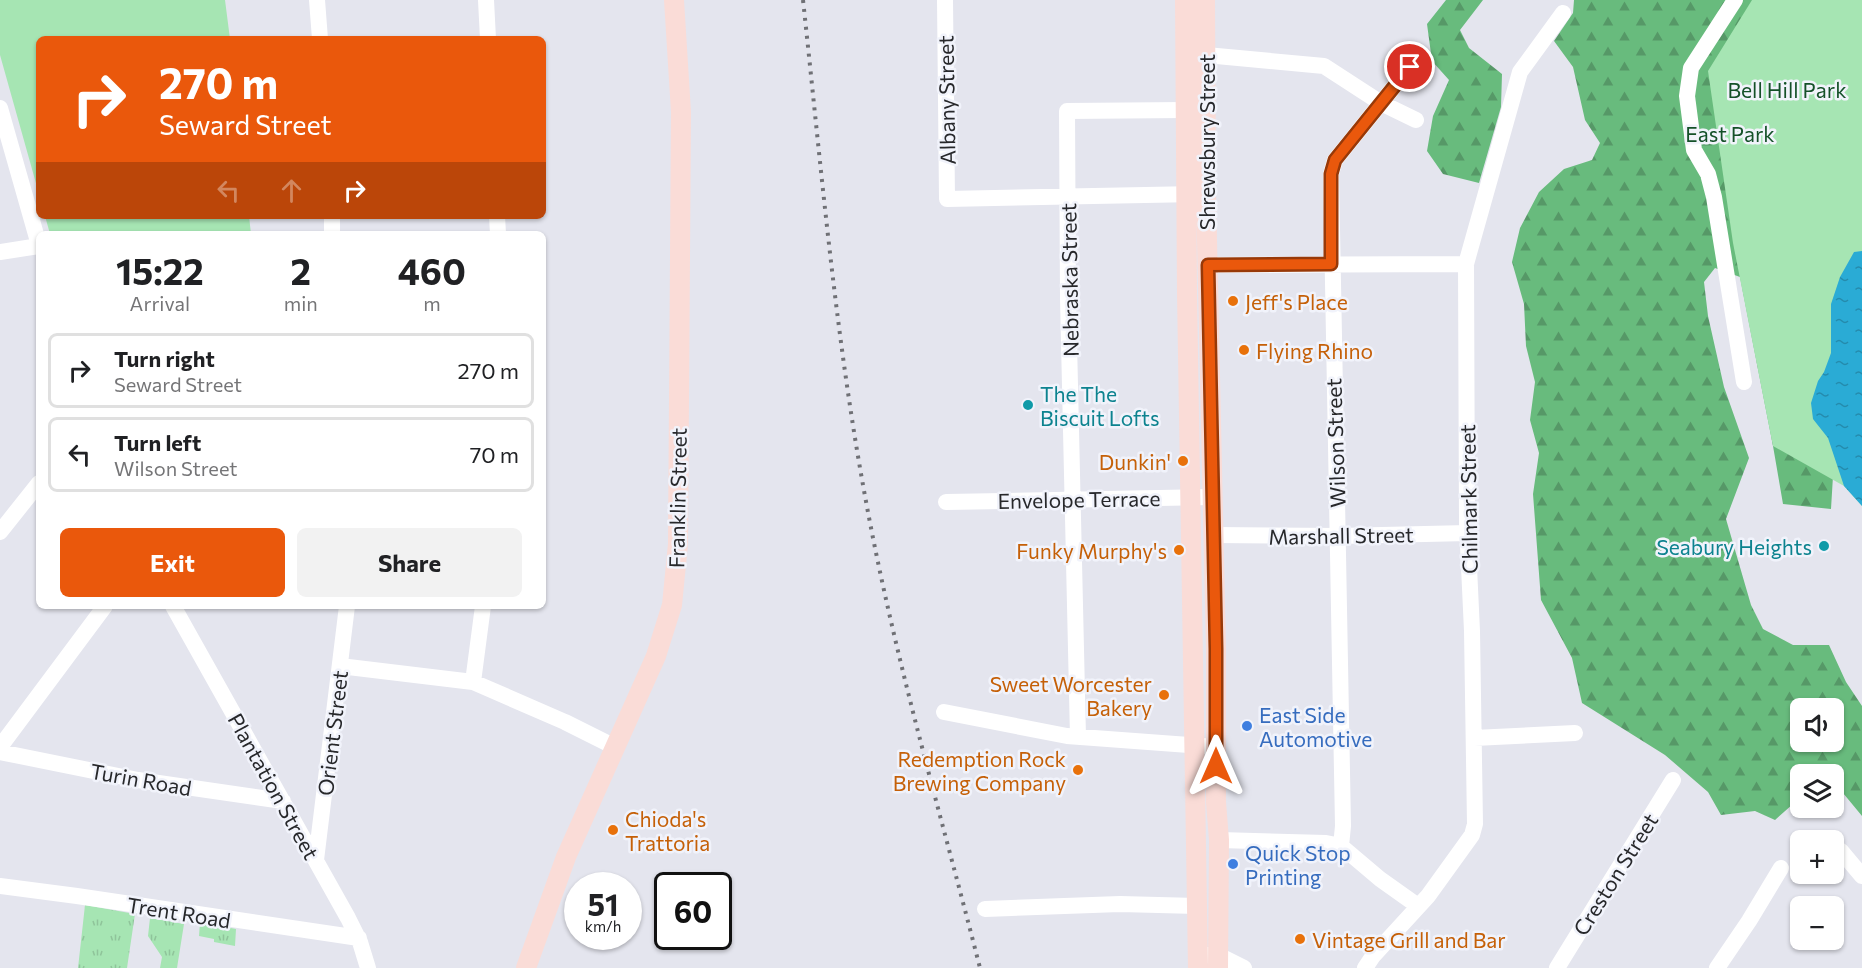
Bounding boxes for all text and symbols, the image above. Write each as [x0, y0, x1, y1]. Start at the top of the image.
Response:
street label: Albany Street [932, 35, 960, 165]
pin [1384, 41, 1435, 92]
icon: arrive [1393, 50, 1426, 83]
street label: Shrewsbury Street [1194, 54, 1219, 230]
text: 270 m [159, 56, 278, 108]
icon: right [60, 60, 138, 138]
park label: Bell Hill Park [1727, 77, 1847, 102]
text: Seward Street [159, 108, 332, 141]
park label: East Park [1685, 121, 1775, 146]
icon: left [212, 174, 245, 207]
icon: ahead [275, 174, 308, 207]
icon: right [338, 174, 371, 207]
street label: Nebraska Street [1055, 203, 1083, 357]
text: 15:22 [116, 248, 204, 292]
text: 2 [291, 248, 311, 292]
text: 460 [398, 248, 466, 292]
place label: Jeff's Place [1245, 289, 1348, 314]
text: Arrival [130, 291, 190, 315]
text: min [284, 291, 318, 315]
text: m [423, 291, 441, 315]
marker: Jeff's Place [1226, 294, 1240, 308]
place label: Flying Rhino [1256, 338, 1373, 363]
marker: Flying Rhino [1237, 343, 1251, 357]
text: Turn right [114, 345, 215, 372]
icon: right [63, 354, 96, 387]
text: 270 m [458, 357, 519, 384]
text: Seward Street [114, 372, 242, 396]
street label: Wilson Street [1320, 378, 1350, 508]
place label: The The Biscuit Lofts [1040, 381, 1160, 430]
marker: The The Biscuit Lofts [1021, 398, 1035, 412]
street label: Chilmark Street [1454, 424, 1482, 574]
street label: Franklin Street [663, 428, 691, 568]
text: Turn left [114, 429, 201, 456]
icon: left [63, 438, 96, 471]
text: 70 m [470, 441, 519, 468]
place label: Dunkin' [1099, 449, 1171, 474]
marker: Dunkin' [1176, 454, 1190, 468]
text: Wilson Street [114, 456, 238, 480]
street label: Envelope Terrace [997, 485, 1161, 513]
street label: Marshall Street [1268, 521, 1414, 549]
button: Exit [60, 528, 285, 597]
button: Share [297, 528, 522, 597]
place label: Seabury Heights [1656, 534, 1812, 559]
place label: Funky Murphy's [1016, 538, 1167, 563]
marker: Seabury Heights [1817, 539, 1831, 553]
marker: Funky Murphy's [1172, 543, 1186, 557]
street label: Orient Street [312, 669, 352, 797]
place label: Sweet Worcester Bakery [990, 671, 1152, 720]
marker: Sweet Worcester Bakery [1157, 688, 1171, 702]
map controls [1790, 698, 1844, 950]
button: sound [1790, 698, 1844, 752]
place label: East Side Automotive [1259, 702, 1372, 751]
street label: Plantation Street [224, 709, 324, 863]
marker: East Side Automotive [1240, 719, 1254, 733]
position arrow [1184, 734, 1248, 798]
place label: Redemption Rock Brewing Company [893, 746, 1066, 795]
street label: Turin Road [88, 758, 194, 800]
marker: Redemption Rock Brewing Company [1071, 763, 1085, 777]
button: layers [1790, 764, 1844, 818]
place label: Chioda's Trattoria [625, 806, 710, 855]
street label: Creston Street [1567, 808, 1663, 940]
marker: Chioda's Trattoria [606, 823, 620, 837]
button: + [1790, 830, 1844, 884]
place label: Quick Stop Printing [1245, 840, 1351, 889]
marker: Quick Stop Printing [1226, 857, 1240, 871]
speed limit sign: 60 [654, 872, 732, 950]
text: 51 [587, 885, 619, 922]
street label: Trent Road [125, 891, 233, 933]
button: − [1790, 896, 1844, 950]
text: km/h [585, 917, 621, 935]
place label: Vintage Grill and Bar [1312, 927, 1506, 952]
marker: Vintage Grill and Bar [1293, 932, 1307, 946]

